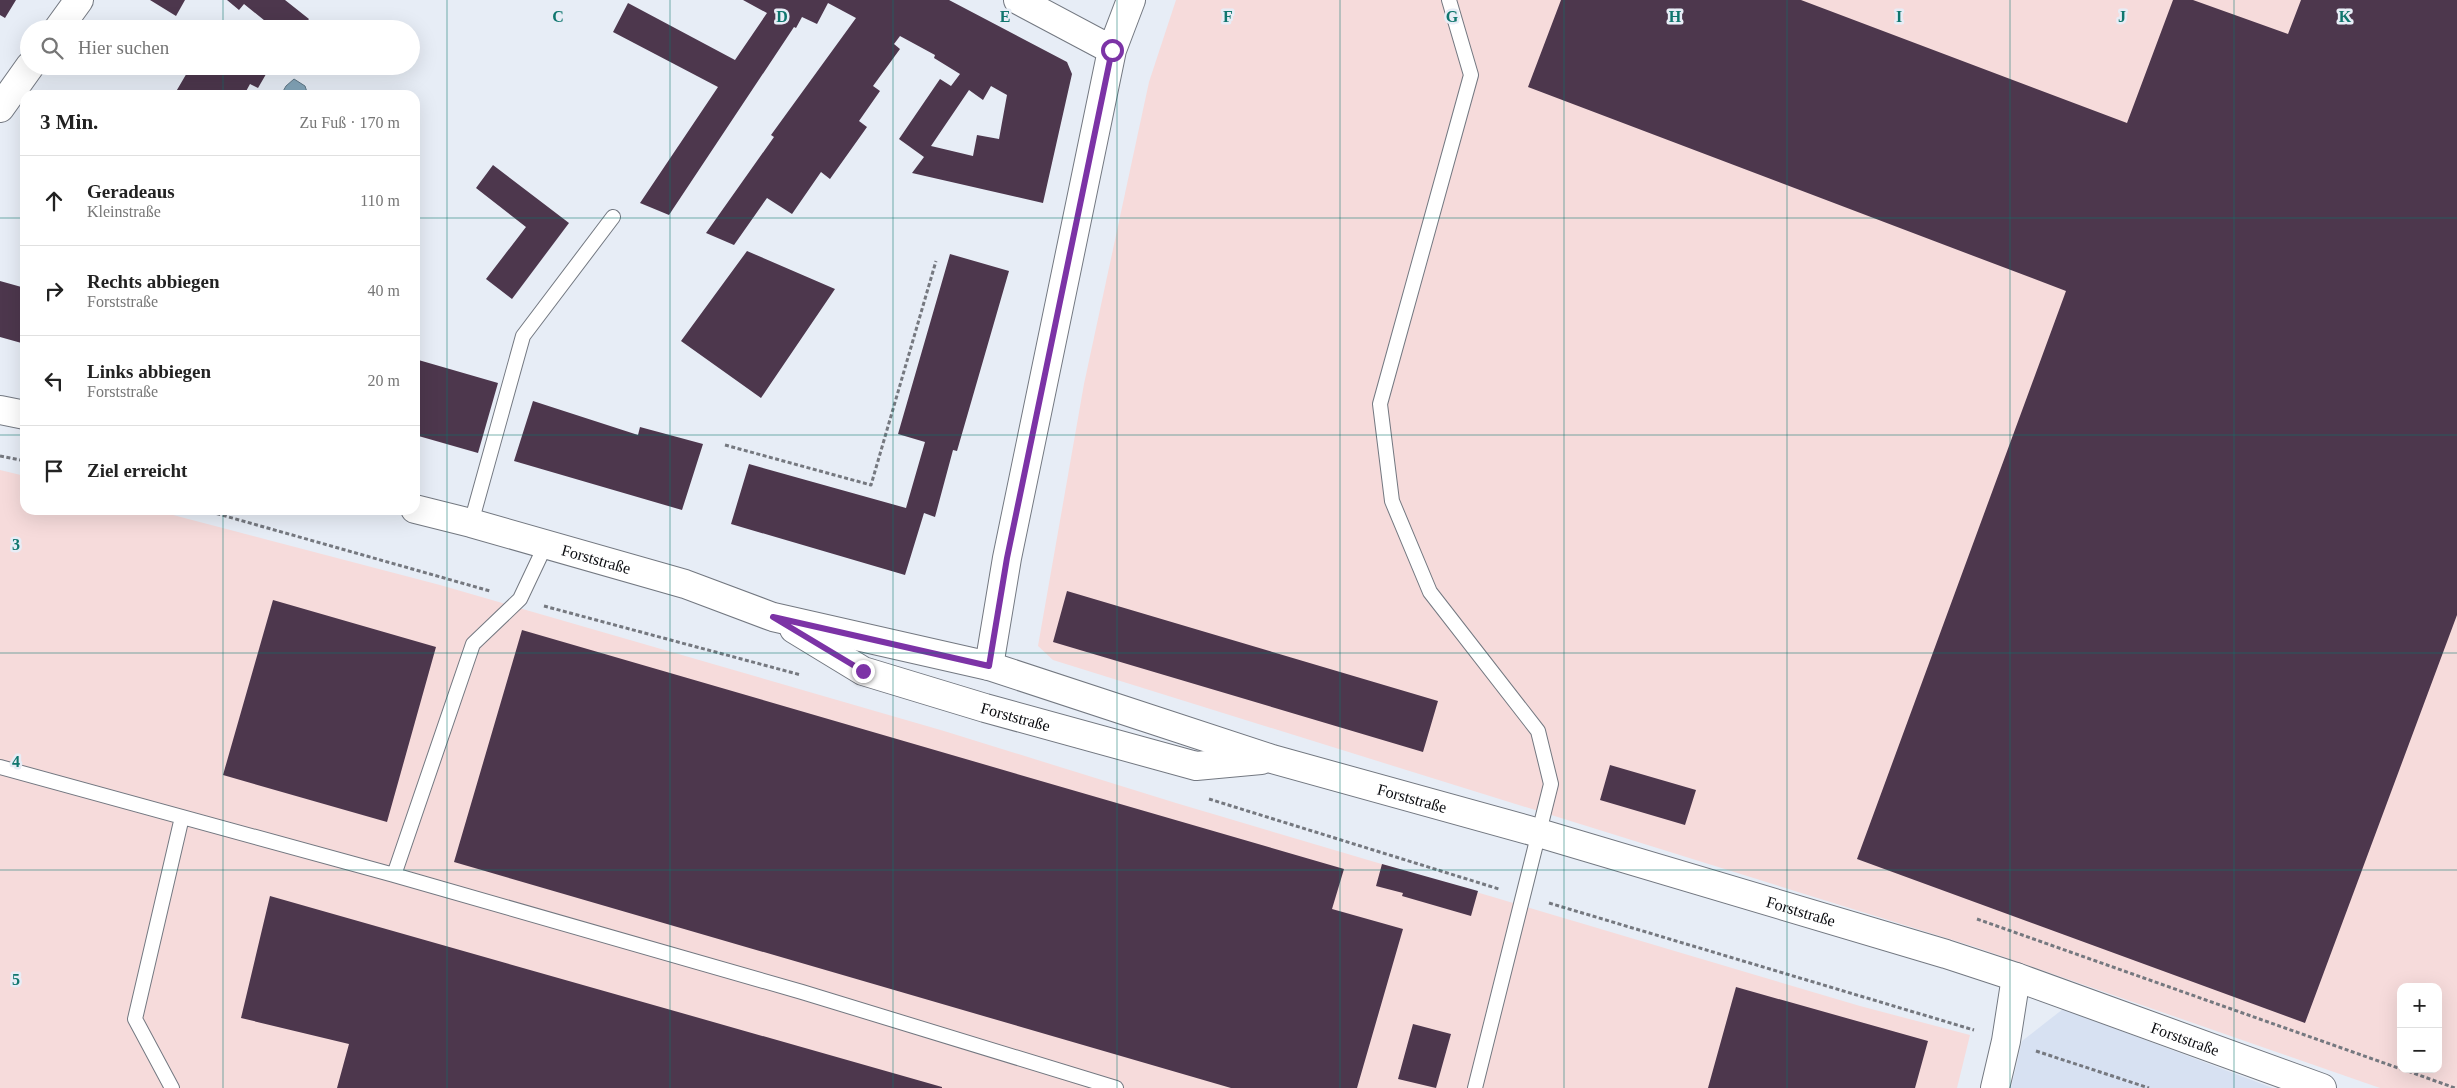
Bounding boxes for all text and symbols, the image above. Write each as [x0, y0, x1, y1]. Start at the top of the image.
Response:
text: C [552, 8, 564, 25]
text: D [776, 8, 788, 25]
text: E [1000, 8, 1010, 25]
text: F [1223, 8, 1233, 25]
text: G [1446, 8, 1459, 25]
text: H [1669, 8, 1682, 25]
text: I [1896, 8, 1902, 25]
text: J [2118, 8, 2126, 25]
text: K [2339, 8, 2352, 25]
search box [20, 20, 420, 75]
icon: search [38, 34, 66, 62]
text: Hier suchen [78, 37, 169, 58]
route start [1101, 39, 1124, 62]
text: 3 Min. [40, 110, 98, 134]
text: Zu Fuß · 170 m [300, 114, 400, 131]
text: Geradeaus [87, 181, 175, 202]
icon: ahead [40, 187, 68, 215]
text: 110 m [360, 192, 400, 209]
text: Kleinstraße [87, 203, 161, 220]
text: Rechts abbiegen [87, 271, 219, 292]
icon: right [40, 277, 68, 305]
text: 40 m [368, 282, 400, 299]
text: Forststraße [87, 293, 158, 310]
text: Links abbiegen [87, 361, 211, 382]
icon: left [40, 367, 68, 395]
text: 20 m [368, 372, 400, 389]
text: Forststraße [87, 383, 158, 400]
icon: arrive [40, 457, 68, 485]
text: Ziel erreicht [87, 460, 187, 481]
text: 3 [12, 536, 20, 553]
street label: Forststraße [560, 541, 633, 577]
route end [852, 660, 875, 683]
street label: Forststraße [979, 699, 1052, 735]
text: 4 [12, 753, 20, 770]
street label: Forststraße [1375, 781, 1449, 816]
street label: Forststraße [1764, 893, 1837, 930]
text: 5 [12, 971, 20, 988]
map controls [2397, 983, 2442, 1073]
button: + [2397, 983, 2442, 1028]
street label: Forststraße [2149, 1019, 2221, 1059]
button: − [2397, 1028, 2442, 1073]

